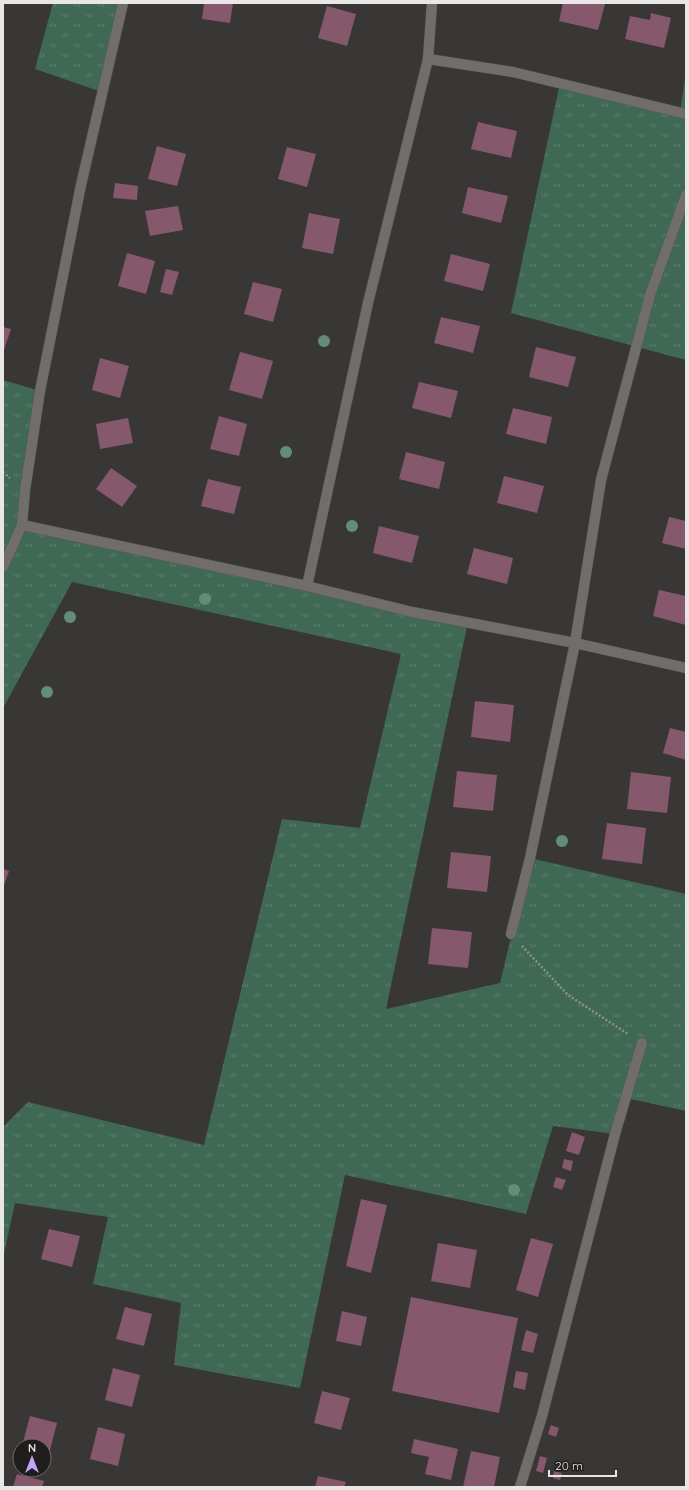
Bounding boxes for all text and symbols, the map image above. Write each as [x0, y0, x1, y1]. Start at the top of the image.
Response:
north arrow [12, 1438, 52, 1478]
text: N [28, 1441, 36, 1455]
scale bar [549, 1452, 616, 1478]
text: 20 m [555, 1458, 583, 1473]

